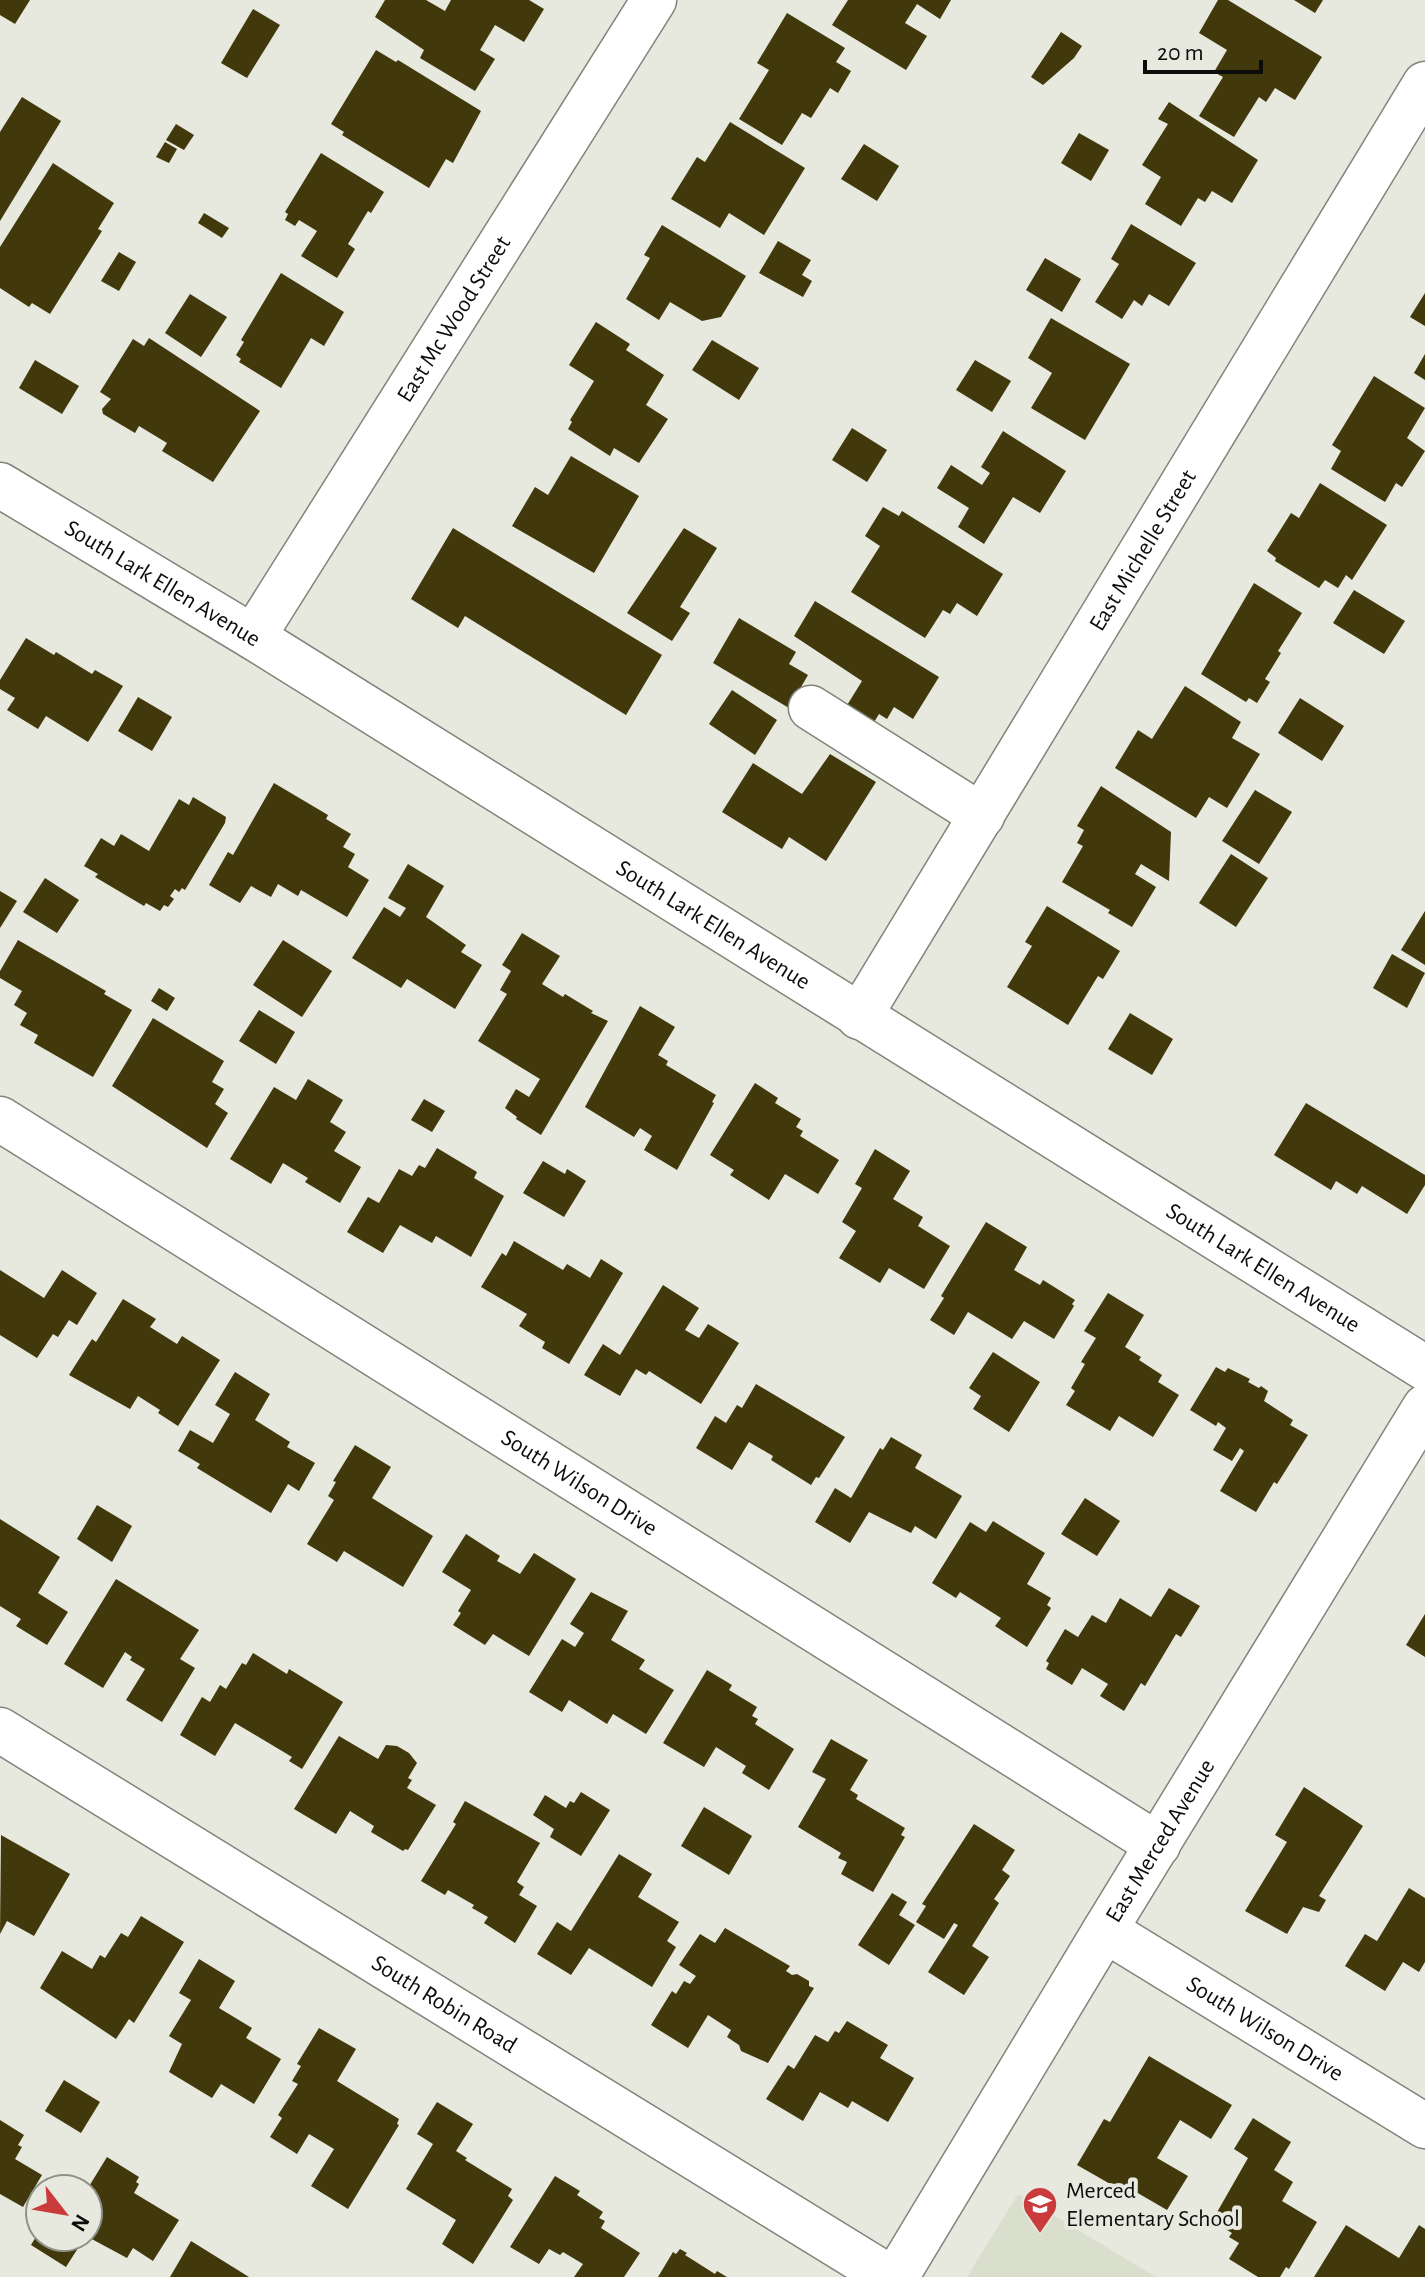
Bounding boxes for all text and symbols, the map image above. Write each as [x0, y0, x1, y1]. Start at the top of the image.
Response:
scale bar [1145, 24, 1261, 74]
text: 20 m [1157, 41, 1204, 65]
street label: East Mc Wood Street [393, 232, 515, 407]
street label: East Michelle Street [1085, 466, 1201, 635]
street label: South Lark Ellen Avenue [60, 516, 264, 652]
street label: South Lark Ellen Avenue [612, 856, 814, 994]
street label: South Lark Ellen Avenue [1162, 1199, 1364, 1337]
street label: South Wilson Drive [497, 1425, 661, 1541]
street label: East Merced Avenue [1102, 1755, 1220, 1927]
street label: South Robin Road [367, 1951, 521, 2058]
street label: South Wilson Drive [1182, 1972, 1347, 2086]
north arrow [24, 2173, 104, 2253]
place label: Merced Elementary School [1066, 2179, 1240, 2231]
school or university icon: Merced Elementary School [1021, 2185, 1059, 2235]
text: N [67, 2211, 94, 2235]

